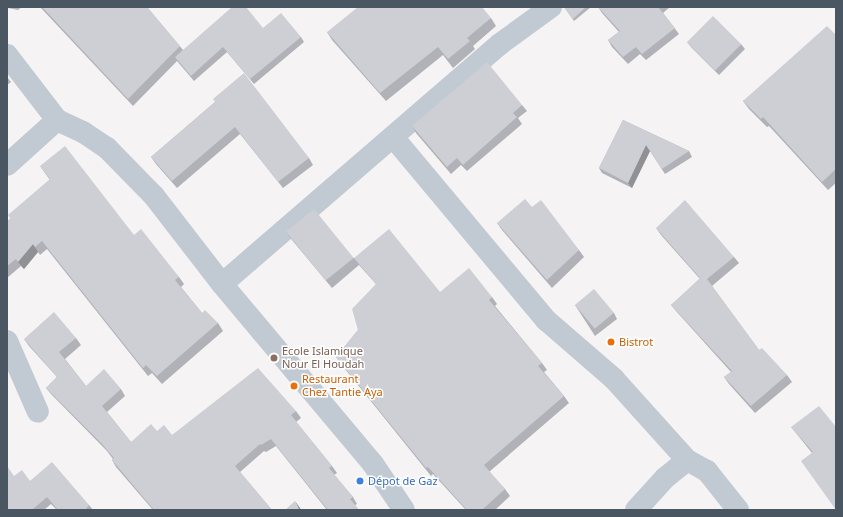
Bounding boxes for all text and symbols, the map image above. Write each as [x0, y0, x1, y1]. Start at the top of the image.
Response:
place label: Bistrot [619, 335, 653, 349]
marker: Bistrot [606, 337, 616, 347]
place label: Ecole Islamique Nour El Houdah [282, 345, 364, 371]
marker: Ecole Islamique Nour El Houdah [269, 353, 279, 363]
place label: Restaurant Chez Tantie Aya [302, 373, 383, 399]
marker: Restaurant Chez Tantie Aya [289, 381, 299, 391]
place label: Dépot de Gaz [368, 474, 438, 488]
marker: Dépot de Gaz [355, 476, 365, 486]

